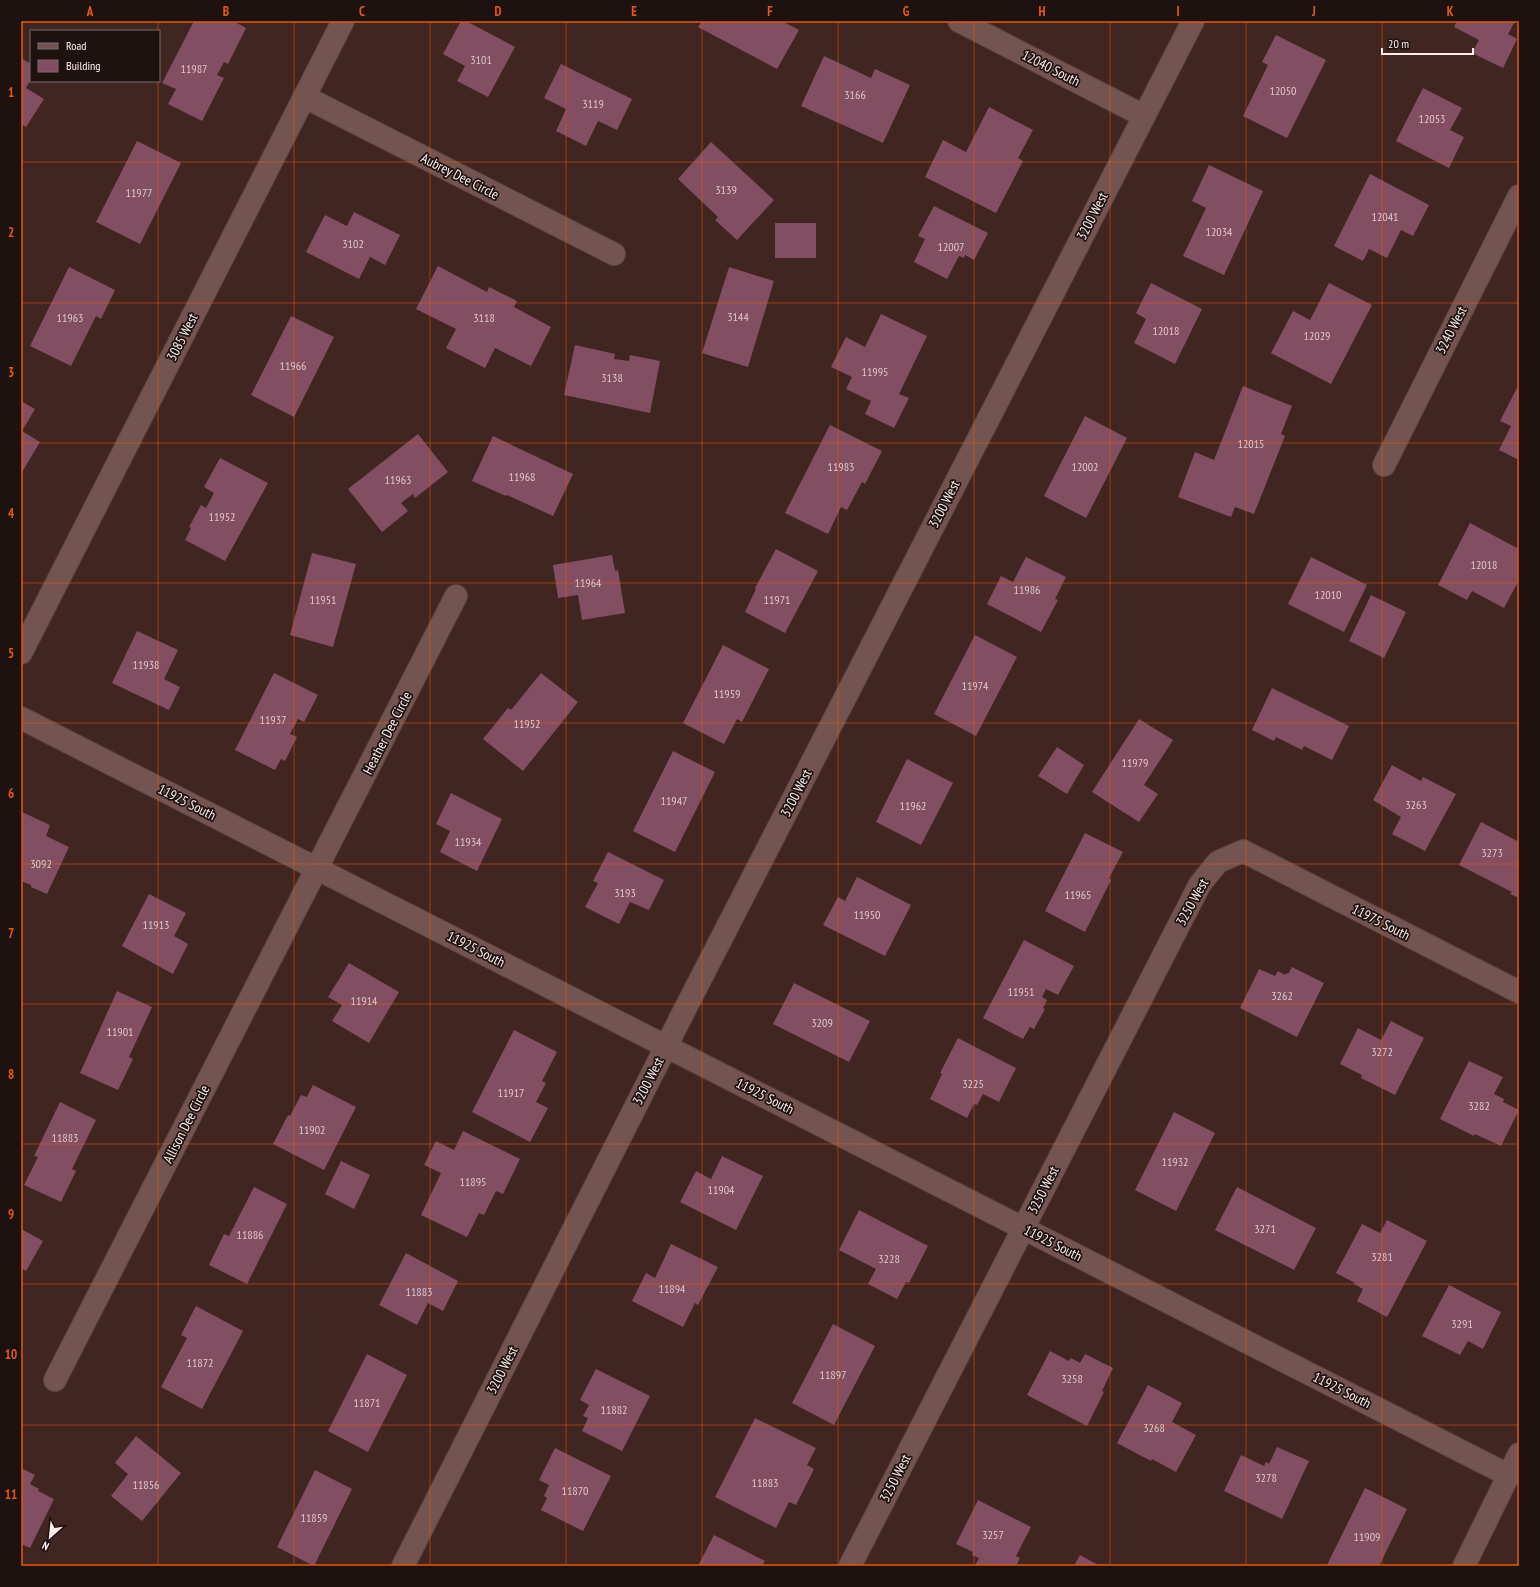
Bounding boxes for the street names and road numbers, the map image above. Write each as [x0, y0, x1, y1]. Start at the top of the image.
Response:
street label: 12040 South [1019, 46, 1083, 90]
street label: Aubrey Dee Circle [418, 149, 502, 203]
street label: 3200 West [1072, 189, 1112, 243]
street label: 3240 West [1431, 303, 1471, 357]
street label: 3085 West [162, 310, 202, 364]
street label: 3200 West [924, 477, 964, 531]
street label: Heather Dee Circle [358, 688, 416, 777]
street label: 3200 West [776, 766, 816, 820]
street label: 11925 South [155, 780, 219, 824]
street label: 3250 West [1172, 875, 1212, 929]
street label: 11975 South [1349, 900, 1413, 944]
street label: 11925 South [444, 927, 508, 971]
street label: 3200 West [628, 1054, 668, 1108]
street label: 11925 South [733, 1074, 797, 1118]
street label: Allison Dee Circle [159, 1082, 213, 1166]
street label: 3250 West [1023, 1163, 1063, 1217]
street label: 11925 South [1021, 1221, 1085, 1265]
street label: 3200 West [482, 1343, 522, 1397]
street label: 11925 South [1310, 1368, 1374, 1412]
street label: 3250 West [875, 1451, 915, 1505]

